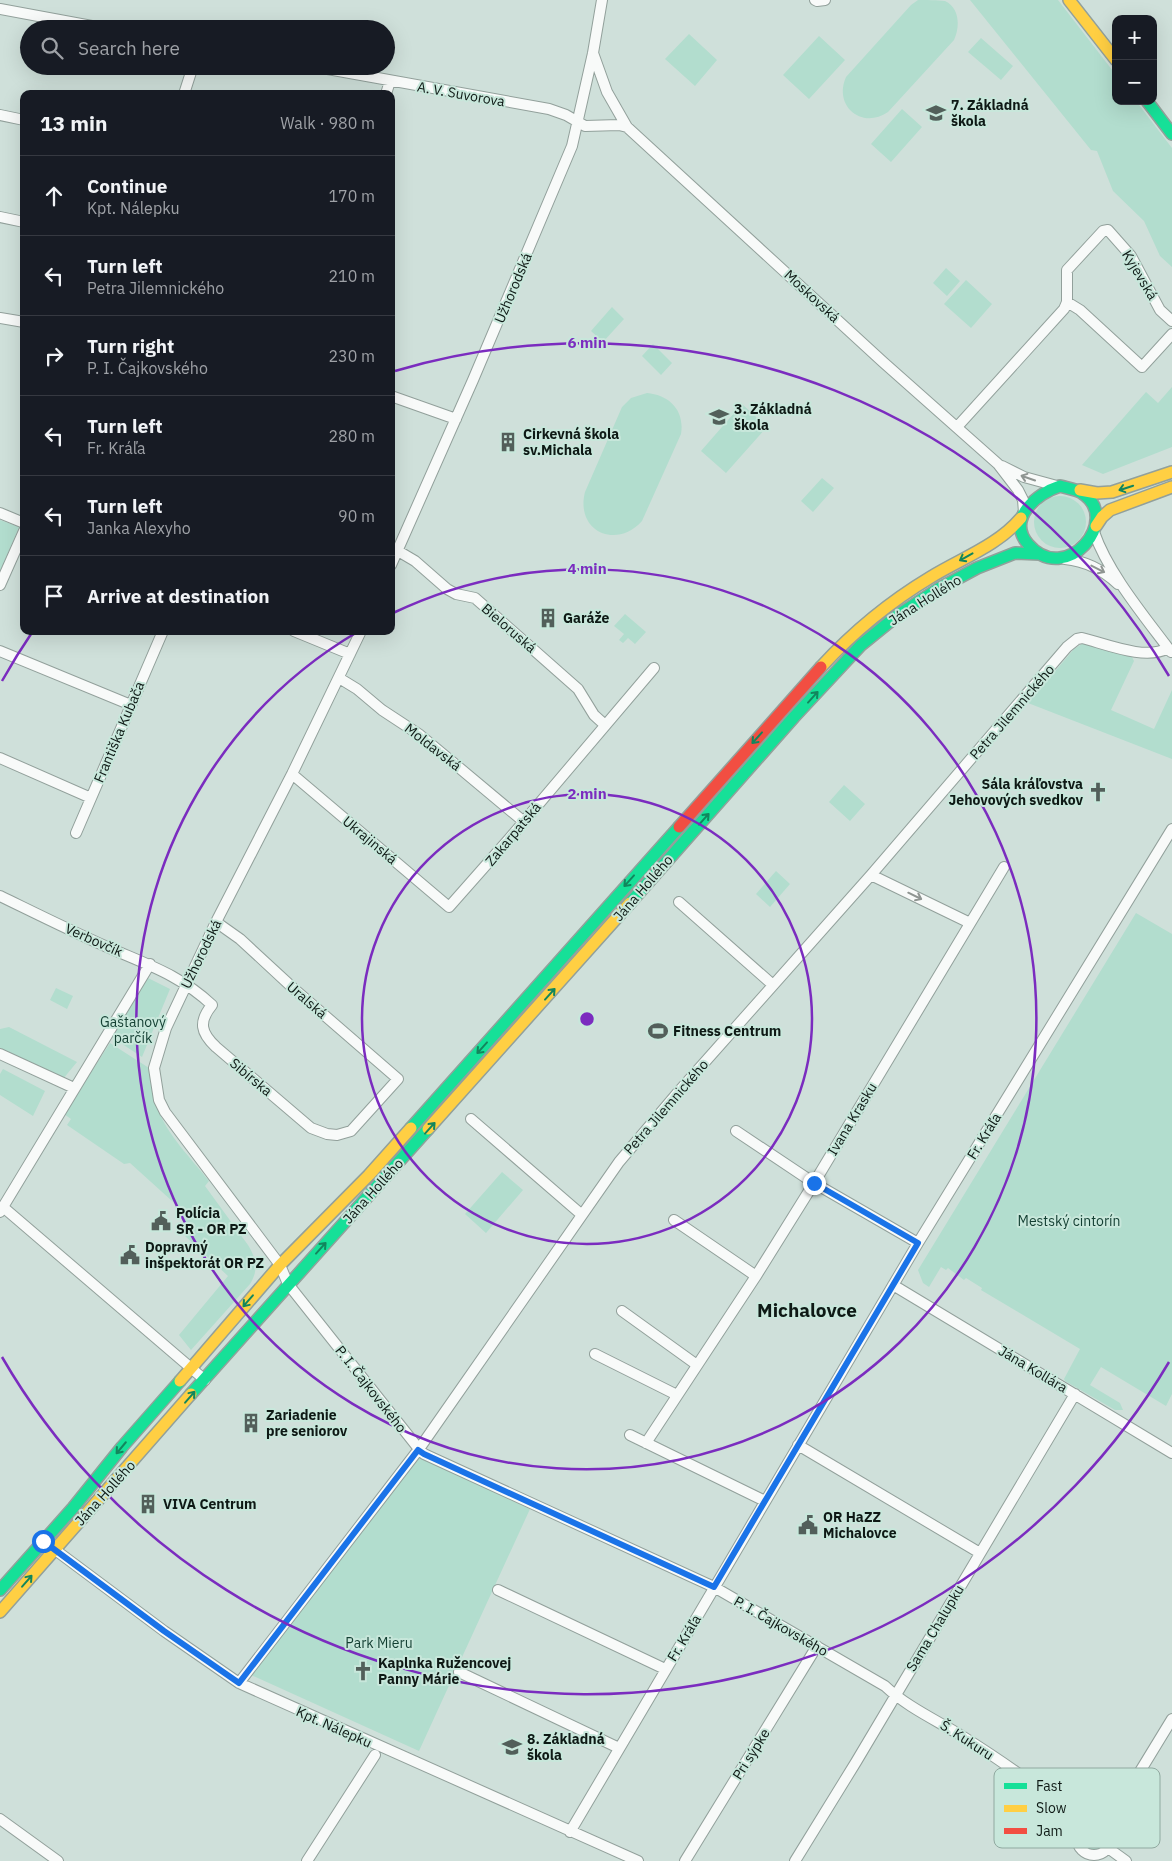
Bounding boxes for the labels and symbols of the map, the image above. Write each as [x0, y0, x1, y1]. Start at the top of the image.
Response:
street label: A. V. Suvorova [416, 77, 507, 111]
place label: 7. Základná škola [951, 96, 1029, 130]
school or university icon: 7. Základná škola [925, 102, 947, 124]
street label: Kyjevská [1118, 247, 1162, 304]
street label: Užhorodská [490, 250, 536, 326]
street label: Moskovská [780, 266, 844, 327]
text: 6 min [567, 333, 607, 352]
place label: 3. Základná škola [734, 400, 812, 434]
school or university icon: 3. Základná škola [708, 406, 730, 428]
place label: Cirkevná škola sv.Michala [523, 425, 619, 459]
building icon: Cirkevná škola sv.Michala [497, 431, 519, 453]
one-way arrow [1020, 473, 1036, 482]
one-way arrow [1119, 484, 1134, 493]
one-way arrow [959, 553, 974, 562]
text: 4 min [567, 559, 607, 578]
one-way arrow [1090, 564, 1105, 574]
street label: Jána Hollého [885, 571, 965, 629]
street label: Bieloruská [478, 599, 540, 657]
building icon: Garáže [537, 607, 559, 629]
place label: Garáže [563, 609, 610, 627]
street label: Petra Jilemnického [966, 661, 1058, 763]
street label: Františka Kubača [90, 678, 149, 785]
one-way arrow [807, 691, 818, 704]
street label: Moldavská [401, 719, 465, 775]
one-way arrow [752, 732, 763, 745]
place label: Sála kráľovstva Jehovových svedkov [948, 775, 1083, 809]
church icon: Sála kráľovstva Jehovových svedkov [1087, 781, 1109, 803]
text: 2 min [567, 784, 607, 803]
street label: Zakarpatská [481, 798, 545, 870]
street label: Ukrajinská [339, 812, 401, 868]
one-way arrow [699, 812, 710, 825]
street label: Jána Hollého [609, 851, 677, 925]
one-way arrow [623, 875, 635, 888]
one-way arrow [907, 892, 922, 901]
street label: Užhorodská [177, 916, 226, 991]
street label: Verbovčík [62, 919, 126, 961]
street label: Uralská [283, 978, 331, 1023]
one-way arrow [544, 987, 556, 1000]
centre of rings [578, 1010, 596, 1028]
park label: Gaštanový parčík [100, 1013, 166, 1047]
sports icon: Fitness Centrum [647, 1020, 669, 1042]
place label: Fitness Centrum [673, 1022, 781, 1040]
one-way arrow [476, 1041, 488, 1054]
street label: Sibírska [226, 1054, 276, 1100]
street label: Petra Jilemnického [620, 1056, 712, 1158]
street label: Ivana Krasku [823, 1079, 881, 1159]
street label: Fr. Kráľa [963, 1109, 1005, 1163]
one-way arrow [424, 1121, 436, 1134]
street label: Jána Hollého [339, 1154, 407, 1228]
route end [803, 1172, 826, 1195]
place label: Polícia SR - OR PZ [176, 1204, 247, 1238]
public building icon: Polícia SR - OR PZ [150, 1210, 172, 1232]
park label: Mestský cintorín [1018, 1212, 1120, 1230]
place label: Dopravný inšpektorát OR PZ [145, 1238, 264, 1272]
one-way arrow [315, 1242, 327, 1255]
public building icon: Dopravný inšpektorát OR PZ [119, 1244, 141, 1266]
one-way arrow [242, 1295, 254, 1308]
district label: Michalovce [757, 1298, 857, 1322]
street label: P. I. Čajkovského [331, 1341, 412, 1436]
street label: Jána Kollára [995, 1341, 1071, 1397]
one-way arrow [184, 1390, 195, 1403]
place label: Zariadenie pre seniorov [266, 1406, 348, 1440]
building icon: Zariadenie pre seniorov [240, 1412, 262, 1434]
one-way arrow [116, 1441, 127, 1454]
street label: Jána Hollého [71, 1456, 139, 1530]
building icon: VIVA Centrum [137, 1493, 159, 1515]
place label: VIVA Centrum [163, 1495, 257, 1513]
place label: OR HaZZ Michalovce [823, 1508, 897, 1542]
public building icon: OR HaZZ Michalovce [797, 1514, 819, 1536]
route start [32, 1530, 55, 1553]
one-way arrow [22, 1574, 33, 1587]
street label: Sama Chalupku [902, 1581, 968, 1675]
street label: P. I. Čajkovského [731, 1591, 832, 1660]
street label: Fr. Kráľa [663, 1611, 705, 1665]
park label: Park Mieru [345, 1634, 413, 1652]
place label: Kaplnka Ružencovej Panny Márie [378, 1654, 511, 1688]
church icon: Kaplnka Ružencovej Panny Márie [352, 1660, 374, 1682]
street label: Kpt. Nálepku [293, 1702, 375, 1752]
street label: Š. Kukuru [937, 1715, 998, 1764]
street label: Pri sýpke [728, 1725, 774, 1783]
place label: 8. Základná škola [527, 1730, 605, 1764]
school or university icon: 8. Základná škola [501, 1736, 523, 1758]
legend [994, 1768, 1160, 1848]
text: Fast [1036, 1777, 1062, 1795]
text: Slow [1036, 1799, 1067, 1817]
text: Jam [1036, 1822, 1063, 1840]

